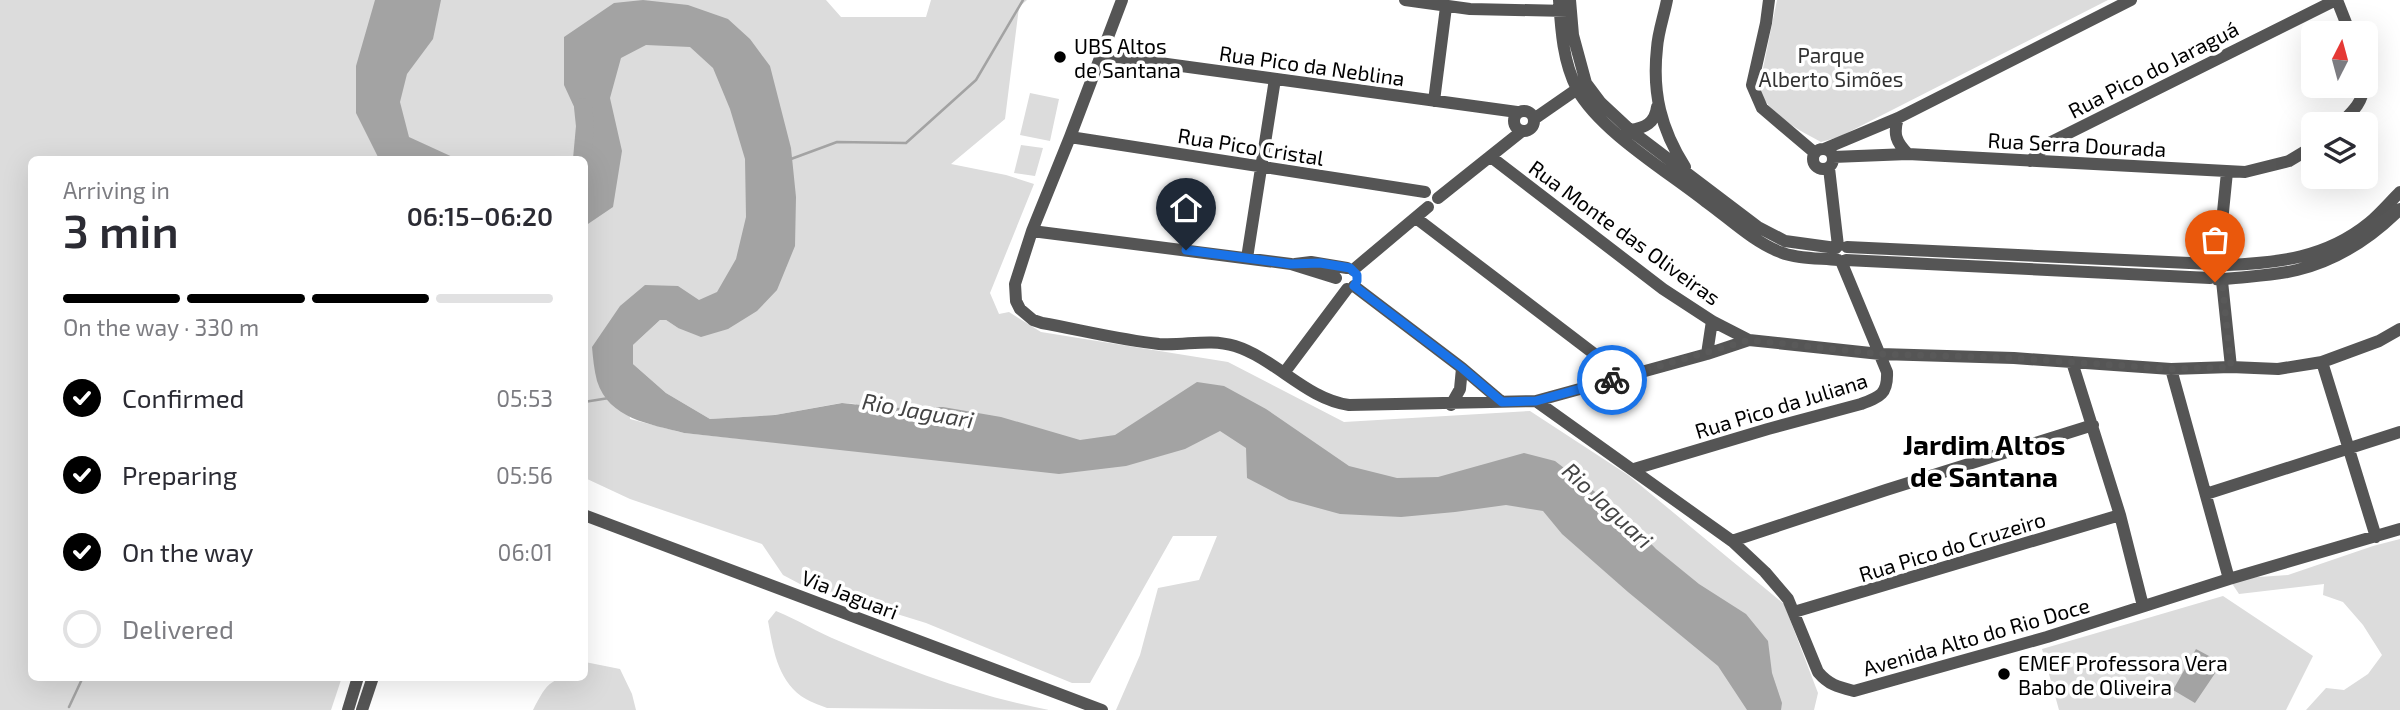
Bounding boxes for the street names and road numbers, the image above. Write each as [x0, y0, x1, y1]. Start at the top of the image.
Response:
street label: Rua Pico do Jaraguá [2064, 15, 2242, 123]
street label: Rua Pico da Neblina [1218, 40, 1406, 90]
street label: Rua Pico Cristal [1176, 122, 1327, 170]
street label: Rua Serra Dourada [1987, 127, 2167, 161]
street label: Rua Monte das Oliveiras [1525, 154, 1725, 310]
street label: Rua Pico da Juliana [1692, 367, 1870, 443]
street label: Rua Pico do Cruzeiro [1856, 506, 2048, 586]
street label: Via Jaguari [798, 564, 902, 624]
street label: Avenida Alto do Rio Doce [1860, 592, 2092, 680]

